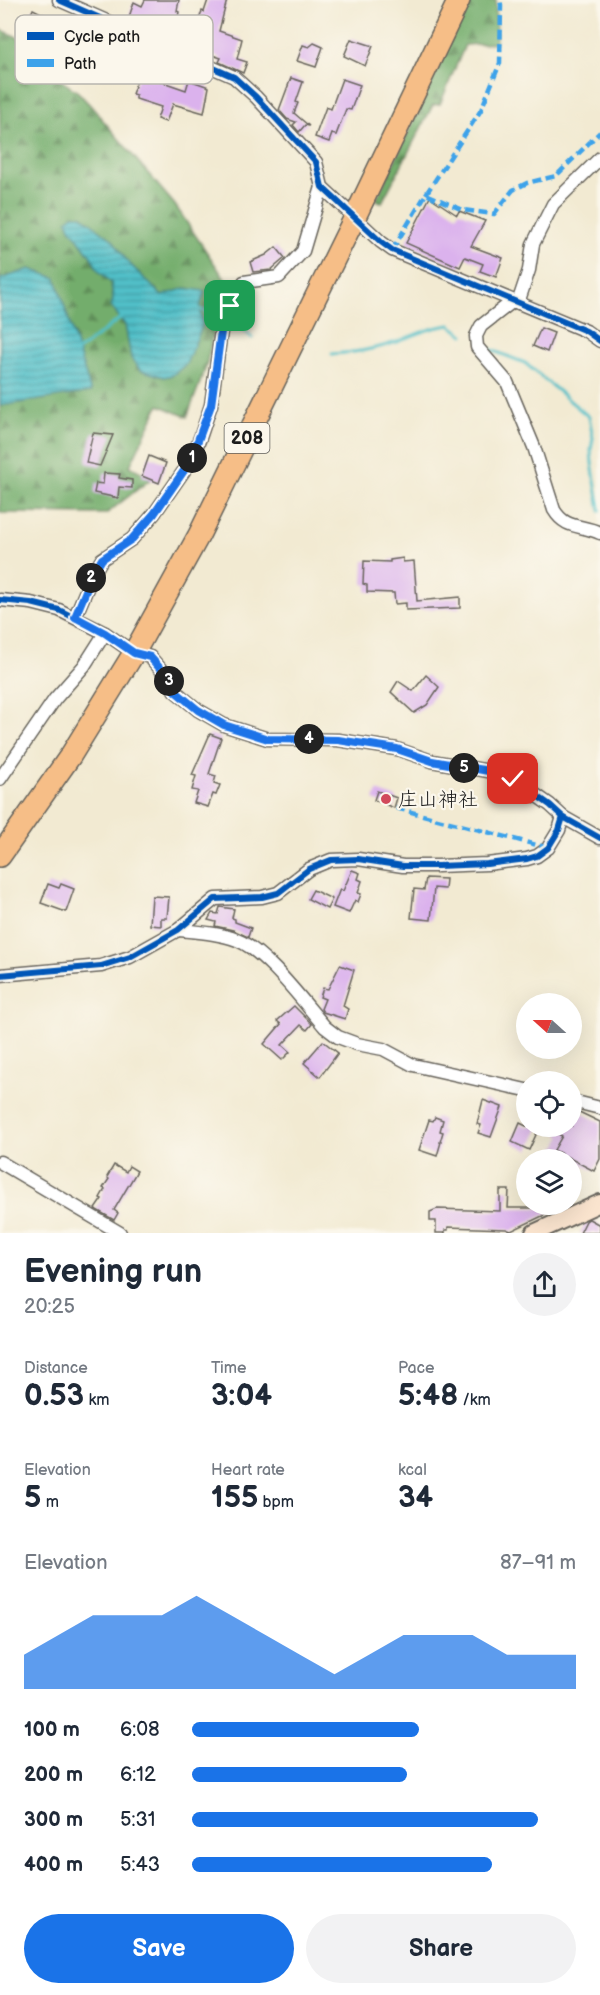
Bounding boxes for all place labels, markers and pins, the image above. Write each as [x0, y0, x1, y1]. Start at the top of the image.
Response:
pin [204, 280, 255, 331]
pin: 1 [177, 443, 207, 473]
pin: 2 [76, 563, 106, 593]
pin: 3 [154, 666, 184, 696]
pin: 4 [294, 724, 324, 754]
pin: 5 [449, 753, 479, 783]
pin [487, 753, 538, 804]
place label: 庄山神社 [398, 788, 478, 812]
marker: 庄山神社 [379, 792, 393, 806]

